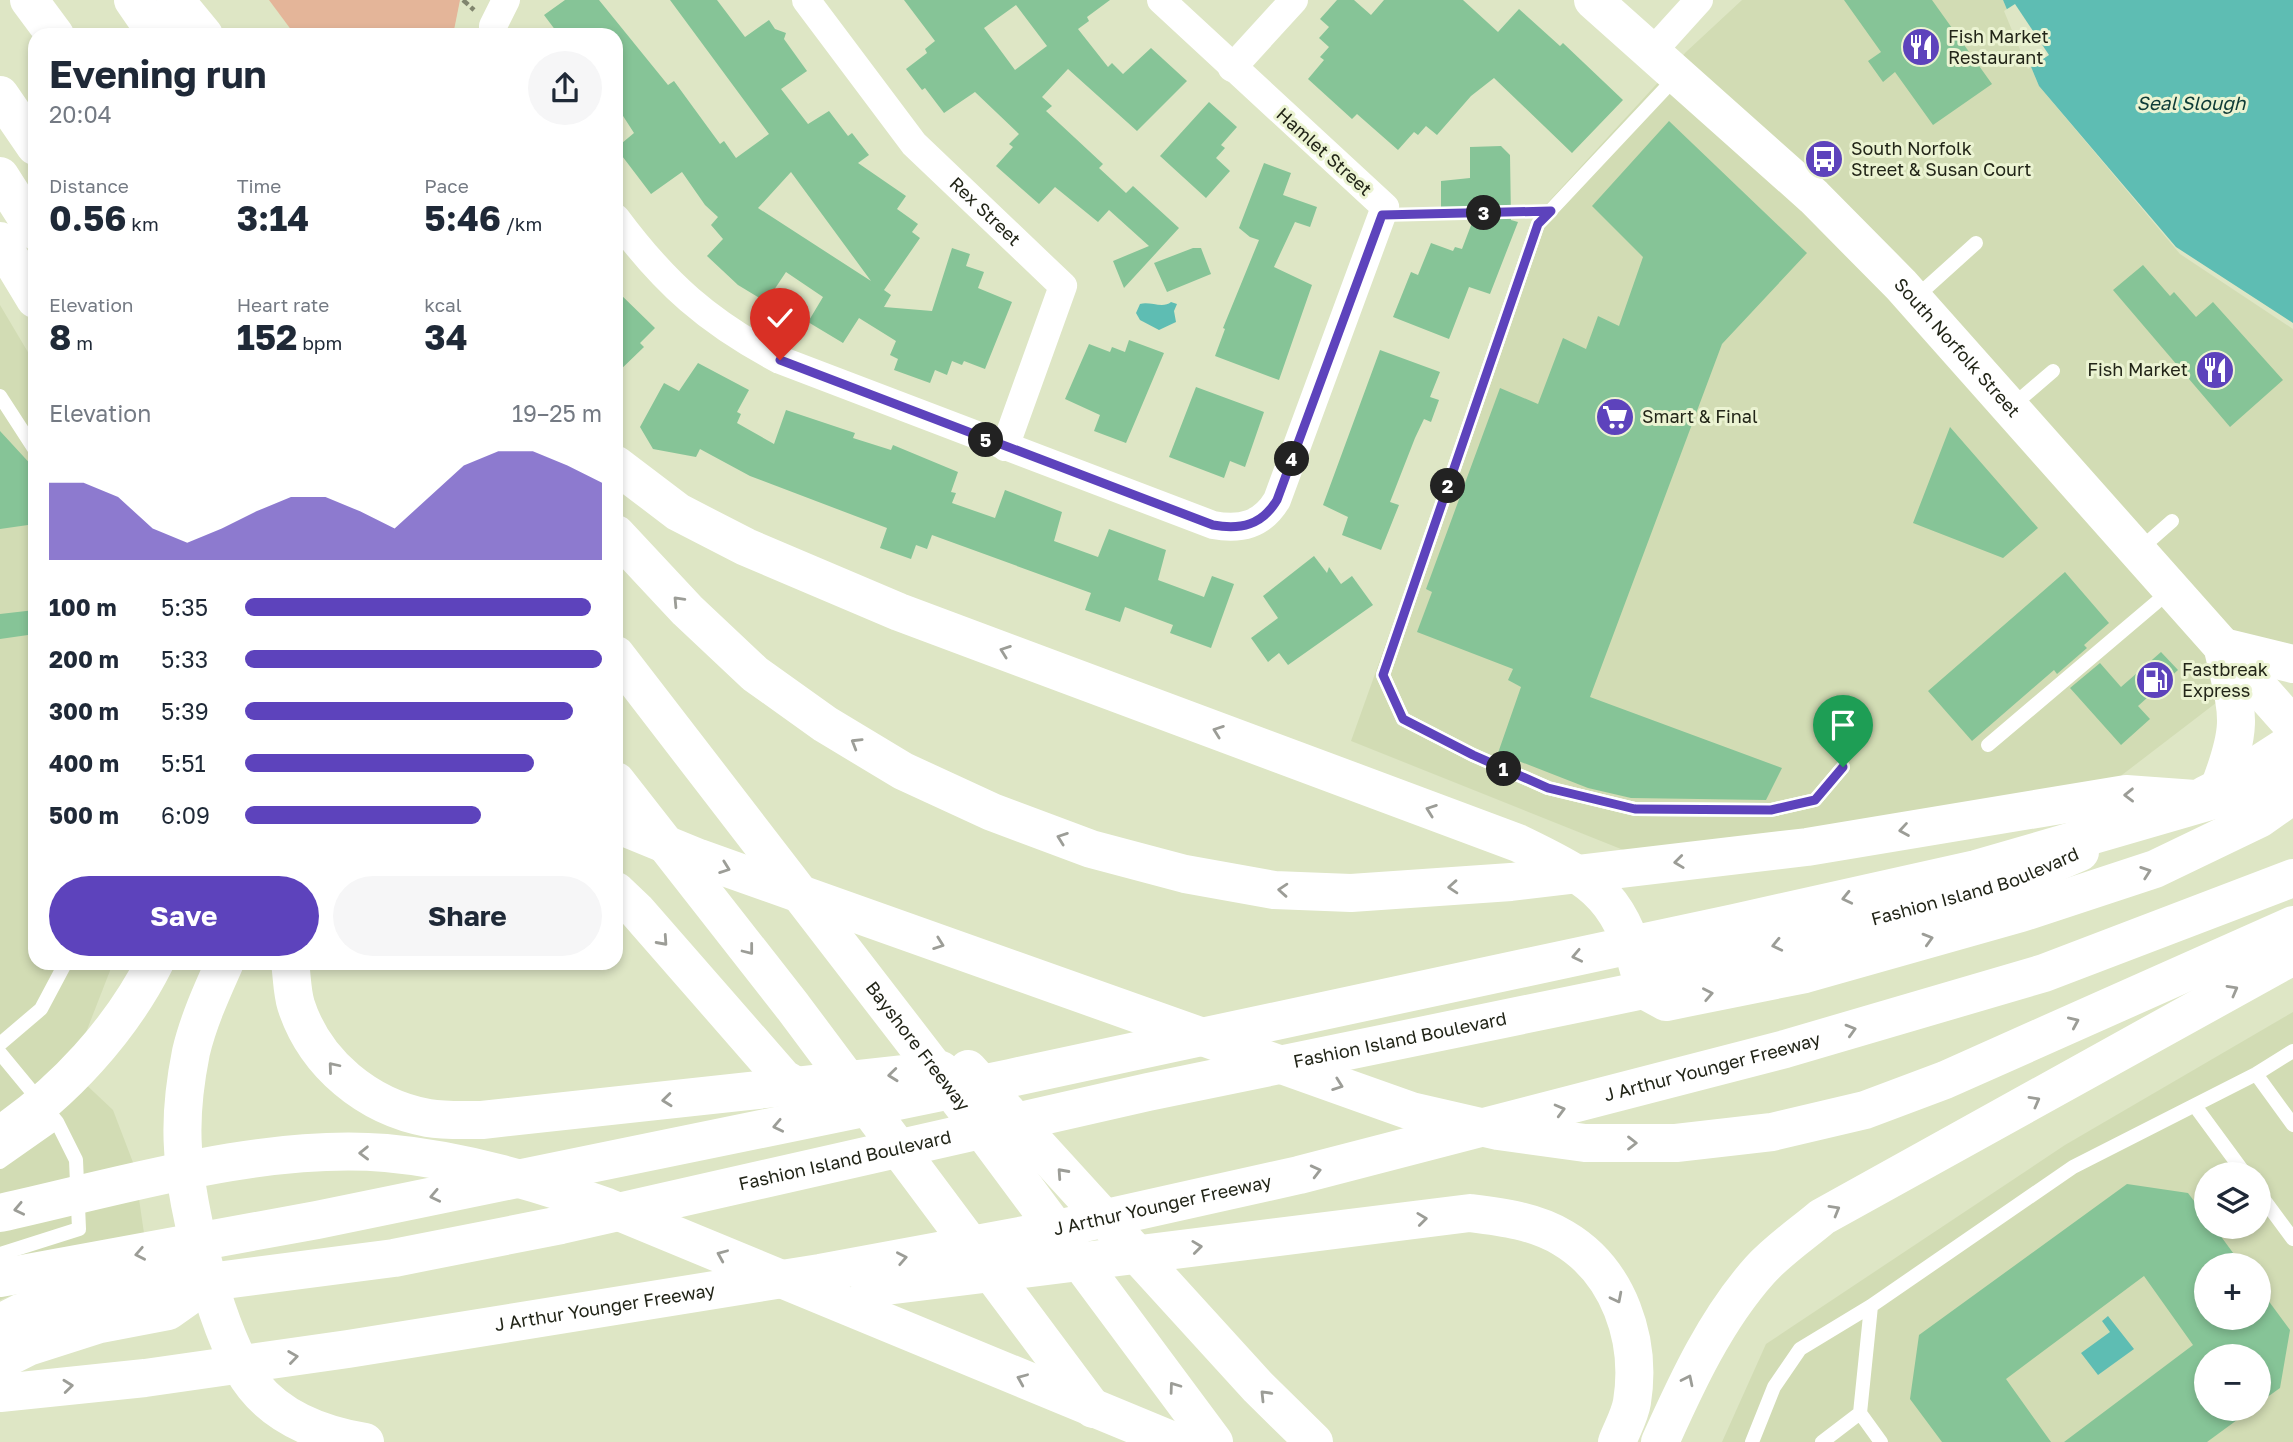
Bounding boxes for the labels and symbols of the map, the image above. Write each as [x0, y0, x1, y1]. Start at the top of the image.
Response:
place label: Fish Market Restaurant [1948, 25, 2049, 68]
restaurant icon: Fish Market Restaurant [1900, 26, 1942, 68]
water label: Seal Slough [2136, 91, 2247, 114]
street label: Hamlet Street [1272, 103, 1377, 200]
place label: South Norfolk Street & Susan Court [1851, 137, 2032, 180]
bus stop icon: South Norfolk Street & Susan Court [1803, 138, 1845, 180]
street label: Rex Street [946, 172, 1026, 250]
pin: 3 [1466, 196, 1502, 230]
street label: South Norfolk Street [1890, 273, 2025, 421]
pin [750, 288, 810, 360]
restaurant icon: Fish Market [2194, 349, 2236, 391]
place label: Fish Market [2087, 358, 2188, 380]
supermarket icon: Smart & Final [1594, 396, 1636, 438]
place label: Smart & Final [1642, 405, 1758, 427]
pin: 5 [968, 422, 1004, 458]
pin: 4 [1274, 442, 1310, 476]
pin: 2 [1430, 468, 1466, 504]
one-way arrow [674, 596, 687, 609]
one-way arrow [999, 646, 1011, 660]
place label: Fastbreak Express [2182, 658, 2268, 701]
fuel station icon: Fastbreak Express [2134, 659, 2176, 701]
pin [1813, 695, 1873, 767]
one-way arrow [1212, 725, 1224, 739]
one-way arrow [850, 738, 863, 751]
pin: 1 [1486, 752, 1522, 786]
one-way arrow [2123, 787, 2133, 803]
one-way arrow [1426, 804, 1438, 818]
one-way arrow [1898, 822, 1910, 837]
one-way arrow [1056, 832, 1068, 846]
street label: Fashion Island Boulevard [1868, 842, 2082, 930]
one-way arrow [1673, 855, 1685, 870]
one-way arrow [718, 859, 730, 873]
one-way arrow [2139, 866, 2151, 880]
one-way arrow [1447, 879, 1458, 894]
one-way arrow [1277, 882, 1288, 897]
one-way arrow [1841, 889, 1853, 904]
one-way arrow [655, 932, 667, 945]
one-way arrow [1922, 933, 1934, 947]
one-way arrow [933, 935, 945, 949]
one-way arrow [1771, 937, 1783, 951]
one-way arrow [740, 943, 753, 955]
one-way arrow [1571, 947, 1583, 962]
street label: Bayshore Freeway [861, 977, 975, 1115]
one-way arrow [2225, 985, 2238, 998]
one-way arrow [1702, 987, 1714, 1002]
street label: Fashion Island Boulevard [1291, 1007, 1508, 1072]
one-way arrow [2067, 1016, 2079, 1030]
one-way arrow [1844, 1023, 1856, 1038]
street label: J Arthur Younger Freeway [1601, 1027, 1823, 1105]
one-way arrow [329, 1062, 342, 1074]
one-way arrow [887, 1067, 898, 1082]
one-way arrow [1332, 1077, 1344, 1091]
one-way arrow [661, 1092, 673, 1107]
one-way arrow [2027, 1096, 2040, 1109]
one-way arrow [1554, 1103, 1566, 1118]
one-way arrow [772, 1117, 784, 1132]
street label: Fashion Island Boulevard [736, 1125, 953, 1194]
one-way arrow [1627, 1135, 1638, 1151]
one-way arrow [358, 1146, 369, 1161]
one-way arrow [1310, 1165, 1322, 1179]
one-way arrow [1058, 1168, 1070, 1181]
street label: J Arthur Younger Freeway [1051, 1169, 1273, 1240]
one-way arrow [429, 1188, 441, 1203]
one-way arrow [13, 1201, 25, 1215]
one-way arrow [1827, 1205, 1840, 1218]
one-way arrow [1416, 1212, 1428, 1227]
one-way arrow [1191, 1240, 1202, 1255]
one-way arrow [134, 1246, 146, 1261]
one-way arrow [716, 1249, 728, 1263]
one-way arrow [896, 1251, 908, 1266]
street label: J Arthur Younger Freeway [493, 1278, 717, 1335]
one-way arrow [1608, 1291, 1622, 1303]
one-way arrow [288, 1349, 299, 1364]
one-way arrow [1017, 1374, 1029, 1388]
one-way arrow [1680, 1375, 1694, 1387]
one-way arrow [63, 1379, 74, 1394]
one-way arrow [1170, 1382, 1182, 1395]
one-way arrow [1261, 1390, 1274, 1403]

